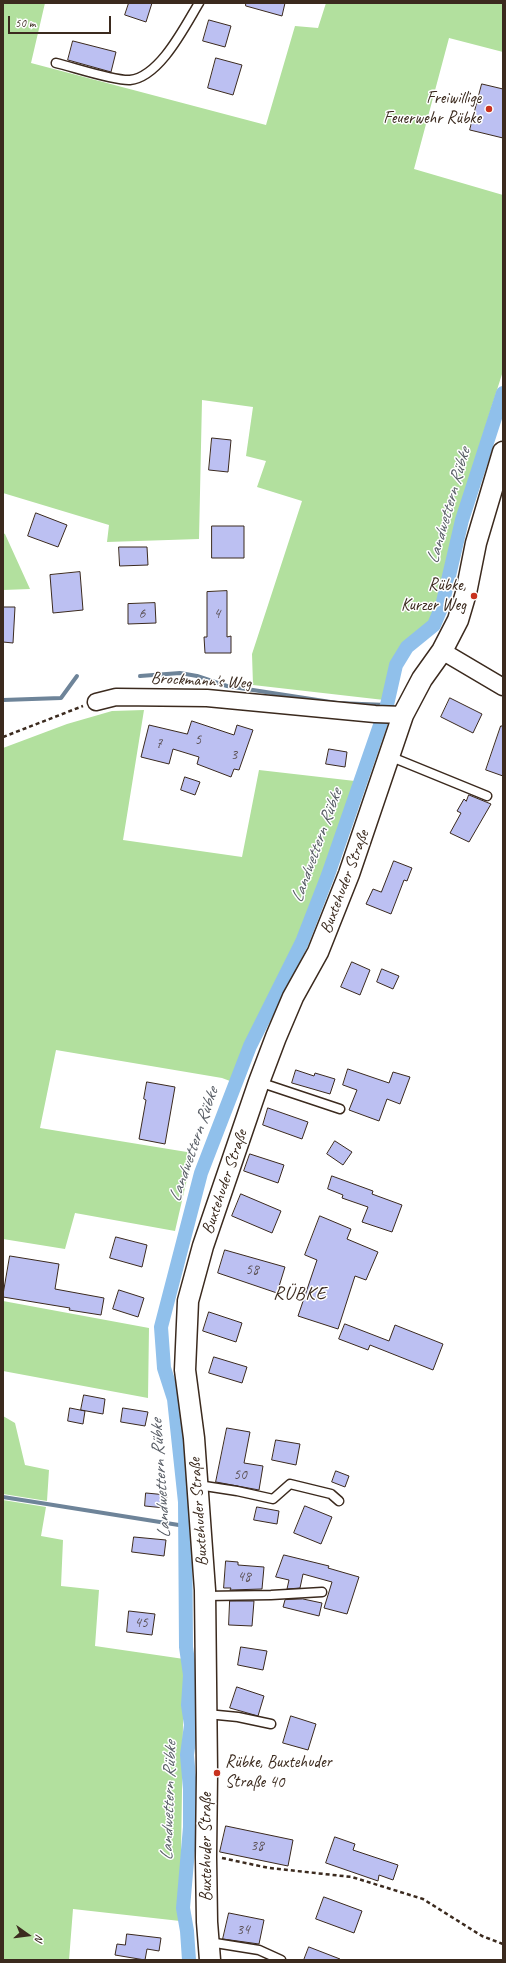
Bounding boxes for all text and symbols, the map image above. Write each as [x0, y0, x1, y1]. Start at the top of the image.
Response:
scale bar [10, 8, 113, 34]
text: 50 m [15, 15, 35, 31]
place label: Freiwillige Feuerwehr Rübke [383, 89, 481, 129]
marker: Freiwillige Feuerwehr Rübke [484, 104, 494, 114]
water label: Landwettern Rübke [422, 446, 476, 566]
place label: Rübke, Kurzer Weg [401, 576, 466, 616]
marker: Rübke, Kurzer Weg [469, 591, 479, 601]
house number: 6 [139, 605, 145, 623]
house number: 4 [214, 605, 220, 623]
street label: Brockmann's Weg [150, 668, 252, 694]
house number: 5 [195, 731, 201, 749]
house number: 7 [156, 735, 162, 753]
house number: 3 [231, 746, 237, 764]
water label: Landwettern Rübke [286, 786, 348, 906]
street label: Buxtehuder Straße [316, 828, 374, 936]
water label: Landwettern Rübke [164, 1085, 224, 1205]
street label: Buxtehuder Straße [198, 1127, 252, 1237]
house number: 58 [245, 1261, 259, 1279]
district label: RÜBKE [273, 1283, 327, 1305]
water label: Landwettern Rübke [146, 1419, 176, 1539]
street label: Buxtehuder Straße [185, 1457, 213, 1567]
house number: 50 [233, 1466, 247, 1484]
house number: 48 [237, 1568, 251, 1586]
house number: 45 [134, 1614, 148, 1632]
water label: Landwettern Rübke [156, 1741, 182, 1861]
place label: Rübke, Buxtehuder Straße 40 [225, 1753, 332, 1793]
marker: Rübke, Buxtehuder Straße 40 [212, 1768, 222, 1778]
street label: Buxtehuder Straße [197, 1793, 217, 1901]
house number: 38 [250, 1837, 264, 1855]
north arrow [8, 1915, 48, 1955]
house number: 34 [236, 1921, 250, 1939]
text: N [32, 1933, 47, 1943]

